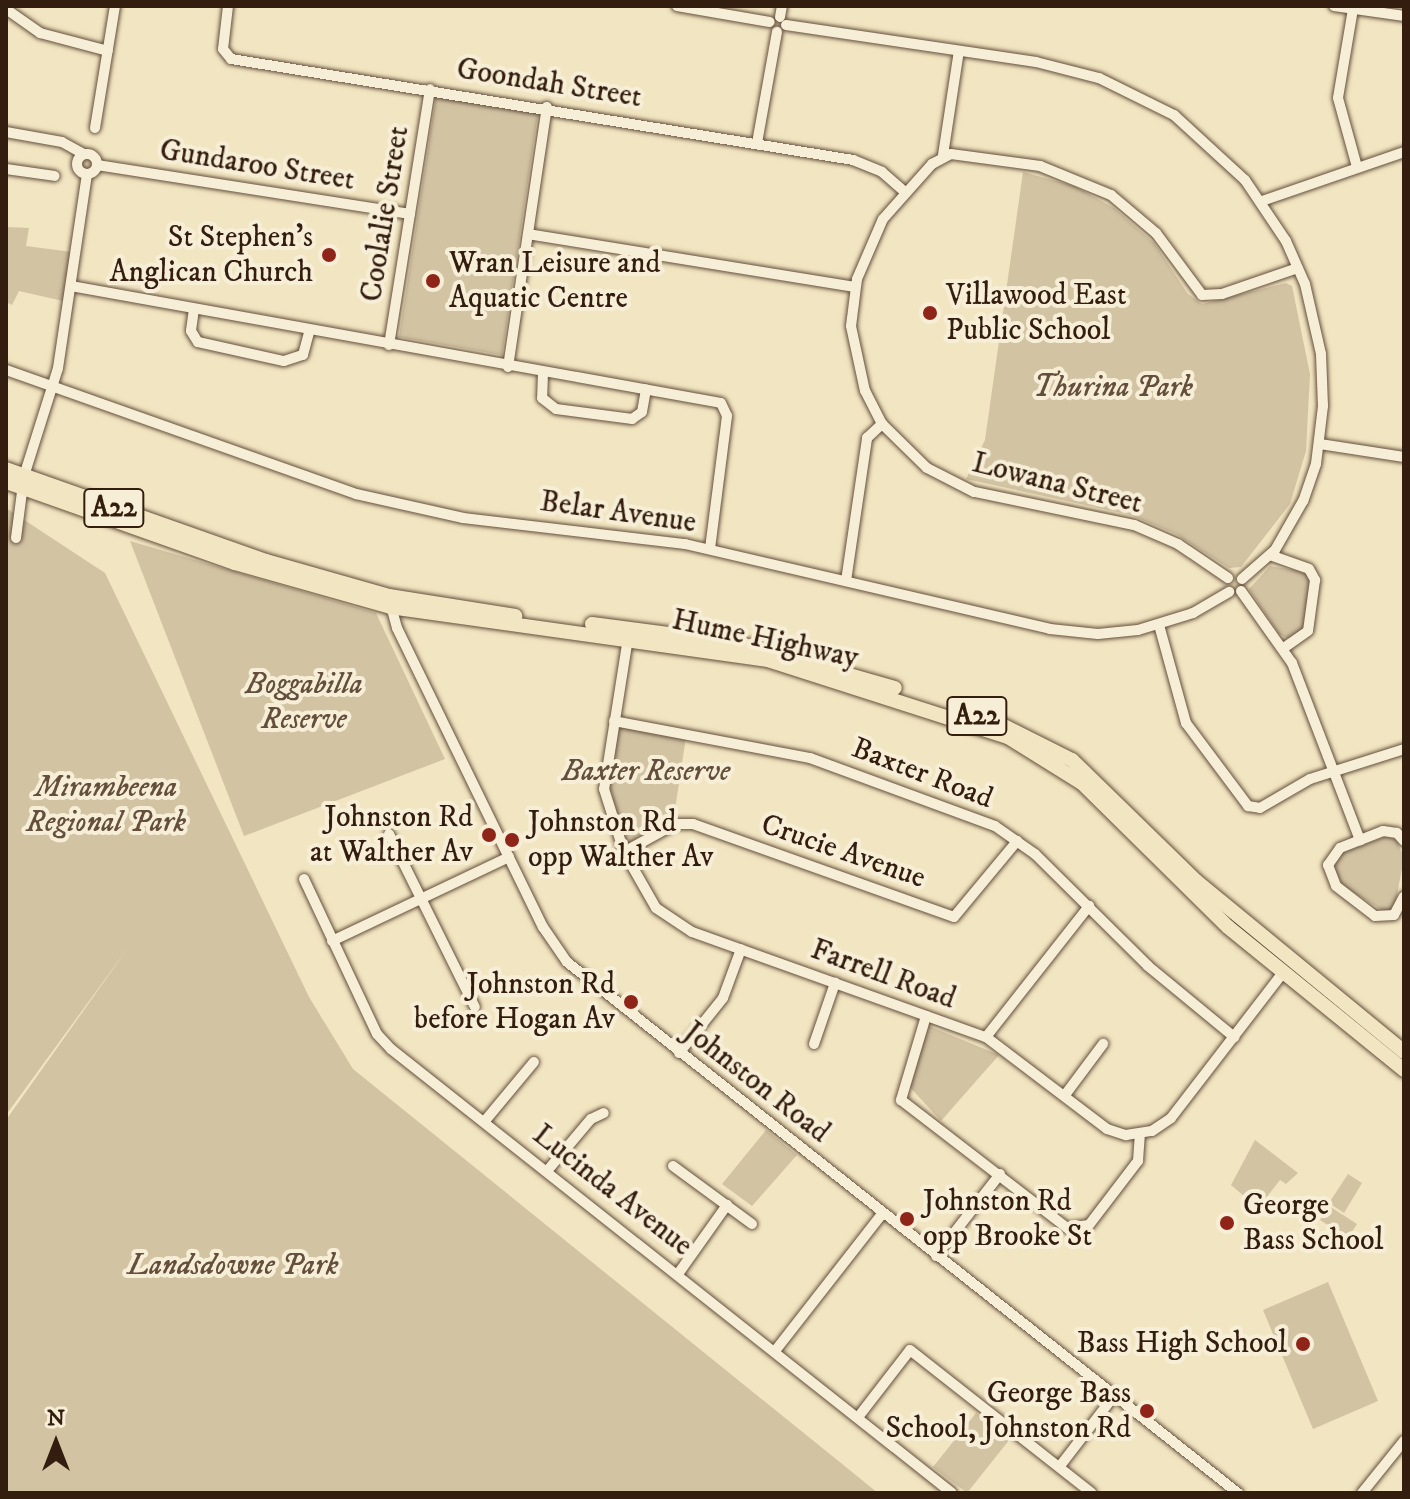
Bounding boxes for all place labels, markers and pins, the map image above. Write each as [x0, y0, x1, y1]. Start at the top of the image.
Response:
place label: St Stephen's Anglican Church [109, 220, 313, 290]
marker: St Stephen's Anglican Church [320, 246, 338, 264]
place label: Wran Leisure and Aquatic Centre [449, 246, 660, 316]
marker: Wran Leisure and Aquatic Centre [424, 272, 442, 290]
place label: Villawood East Public School [946, 278, 1126, 348]
marker: Villawood East Public School [921, 304, 939, 322]
place label: Johnston Rd at Walther Av [310, 800, 473, 870]
place label: Johnston Rd opp Walther Av [528, 805, 713, 876]
marker: Johnston Rd at Walther Av [480, 826, 498, 844]
marker: Johnston Rd opp Walther Av [503, 831, 521, 849]
place label: Johnston Rd before Hogan Av [414, 967, 615, 1038]
marker: Johnston Rd before Hogan Av [622, 993, 640, 1011]
place label: Johnston Rd opp Brooke St [923, 1184, 1092, 1254]
place label: George Bass School [1243, 1188, 1384, 1258]
marker: Johnston Rd opp Brooke St [898, 1210, 916, 1228]
marker: George Bass School [1218, 1214, 1236, 1232]
place label: Bass High School [1077, 1326, 1287, 1362]
marker: Bass High School [1294, 1335, 1312, 1353]
place label: George Bass School, Johnston Rd [885, 1376, 1131, 1446]
marker: George Bass School, Johnston Rd [1138, 1402, 1156, 1420]

